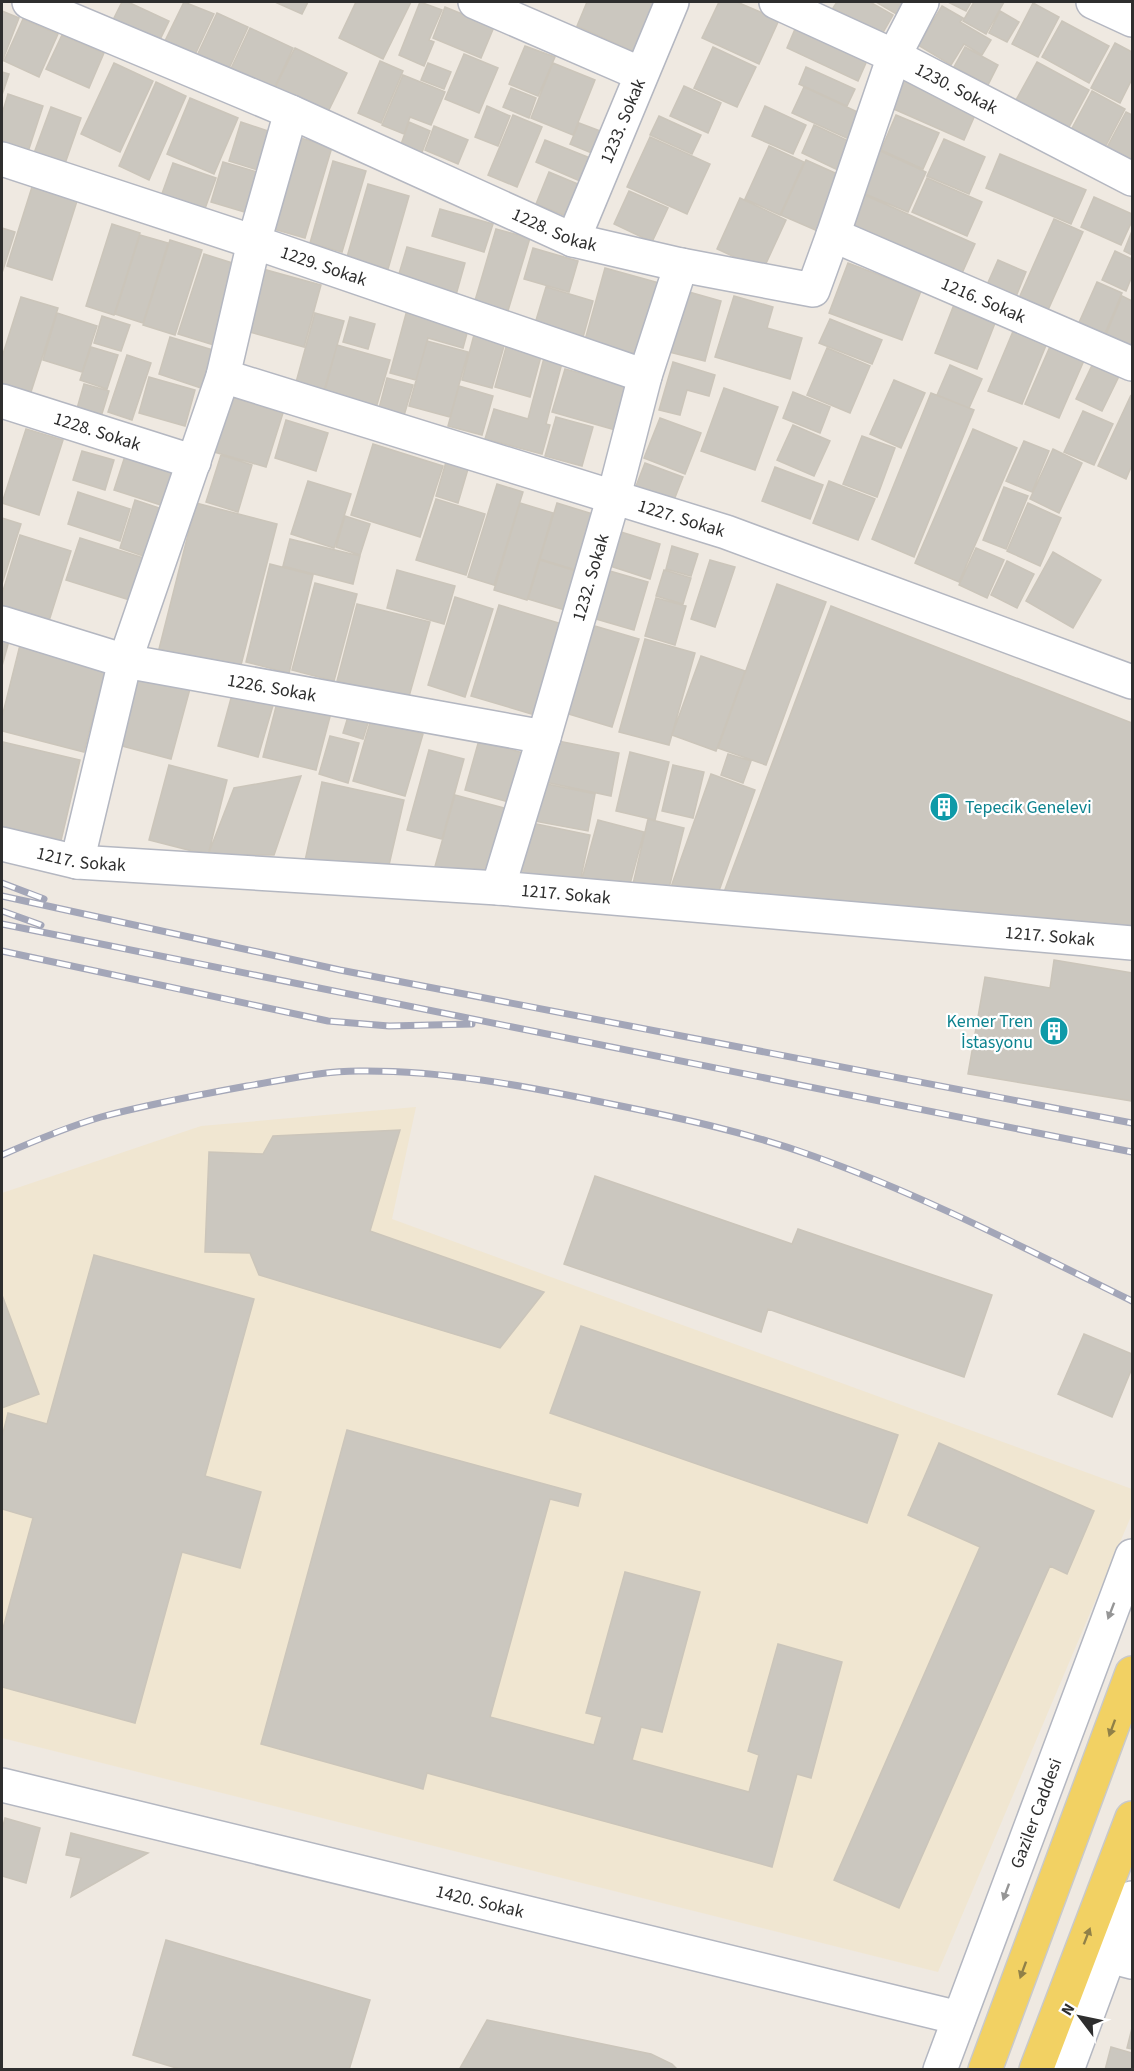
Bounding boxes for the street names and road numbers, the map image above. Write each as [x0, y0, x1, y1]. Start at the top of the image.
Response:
street label: 1230. Sokak [910, 57, 1002, 120]
street label: 1233. Sokak [594, 75, 652, 167]
street label: 1228. Sokak [508, 202, 599, 258]
street label: 1229. Sokak [277, 240, 370, 293]
street label: 1216. Sokak [937, 271, 1030, 330]
street label: 1228. Sokak [50, 406, 144, 457]
street label: 1227. Sokak [635, 493, 728, 544]
street label: 1232. Sokak [566, 531, 615, 624]
street label: 1226. Sokak [225, 668, 318, 708]
street label: 1217. Sokak [34, 841, 127, 878]
street label: 1217. Sokak [520, 878, 612, 911]
street label: 1217. Sokak [1004, 920, 1096, 953]
street label: Gaziler Caddesi [1004, 1755, 1068, 1872]
street label: 1420. Sokak [433, 1879, 527, 1925]

